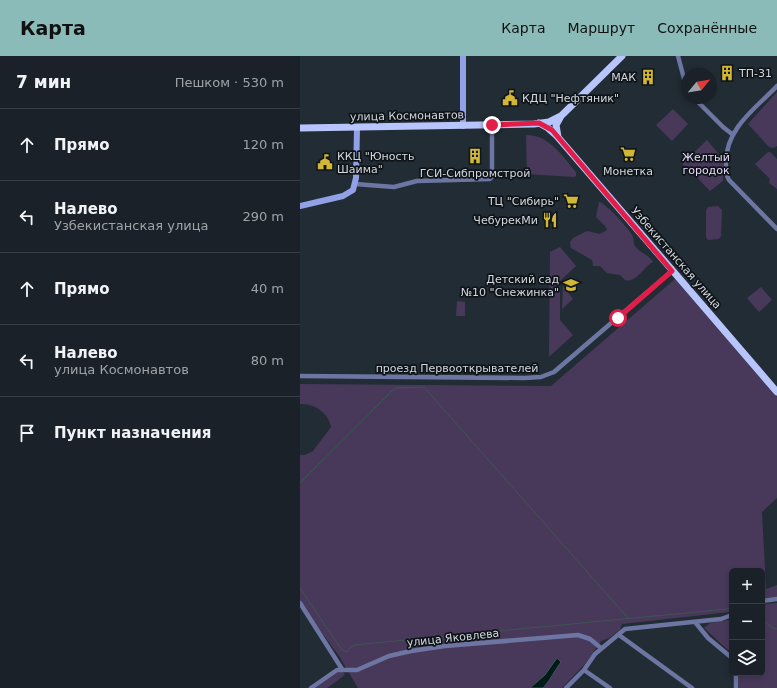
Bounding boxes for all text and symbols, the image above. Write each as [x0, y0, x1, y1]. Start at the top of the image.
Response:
text: Карта [20, 17, 86, 39]
text: Карта [501, 20, 545, 36]
text: Маршрут [567, 20, 635, 36]
text: Сохранённые [657, 20, 757, 36]
building icon: ТП-31 [718, 64, 736, 82]
place label: ТП-31 [738, 67, 772, 80]
building icon: МАК [639, 68, 657, 86]
north arrow [681, 68, 717, 104]
place label: МАК [611, 71, 636, 84]
text: 7 мин [16, 72, 71, 92]
text: Пешком · 530 m [175, 75, 284, 90]
public building icon: КДЦ "Нефтяник" [501, 89, 519, 107]
place label: КДЦ "Нефтяник" [522, 92, 619, 105]
street label: улица Космонавтов [350, 109, 464, 123]
route end [483, 116, 501, 134]
icon: ahead [16, 134, 38, 156]
text: Прямо [54, 136, 110, 154]
text: 120 m [242, 137, 284, 152]
supermarket icon: Монетка [619, 145, 637, 163]
building icon: ГСИ-Сибпромстрой [466, 147, 484, 165]
place label: ККЦ "Юность Шаима" [337, 150, 414, 176]
park label: Желтый городок [682, 151, 730, 177]
public building icon: ККЦ "Юность Шаима" [316, 153, 334, 171]
place label: Монетка [603, 165, 653, 178]
place label: ГСИ-Сибпромстрой [420, 167, 530, 180]
supermarket icon: ТЦ "Сибирь" [562, 192, 580, 210]
place label: ТЦ "Сибирь" [487, 195, 559, 208]
text: Налево [54, 200, 118, 218]
street label: Узбекистанская улица [628, 204, 724, 312]
icon: left [16, 206, 38, 228]
text: 290 m [242, 209, 284, 224]
restaurant icon: ЧебурекМи [541, 211, 559, 229]
place label: ЧебурекМи [473, 214, 538, 227]
text: Узбекистанская улица [54, 218, 209, 233]
place label: Детский сад №10 "Снежинка" [461, 273, 559, 299]
school or university icon: Детский сад №10 "Снежинка" [562, 276, 580, 294]
icon: ahead [16, 278, 38, 300]
text: Прямо [54, 280, 110, 298]
text: 40 m [251, 281, 284, 296]
route start [609, 309, 627, 327]
text: Налево [54, 344, 118, 362]
icon: left [16, 350, 38, 372]
text: 80 m [251, 353, 284, 368]
text: улица Космонавтов [54, 362, 189, 377]
street label: проезд Первооткрывателей [376, 362, 538, 375]
icon: arrive [16, 422, 38, 444]
text: Пункт назначения [54, 424, 211, 442]
map controls [729, 568, 765, 676]
button: + [729, 568, 765, 604]
button: − [729, 604, 765, 640]
street label: улица Яковлева [406, 627, 500, 649]
button: layers [729, 640, 765, 676]

